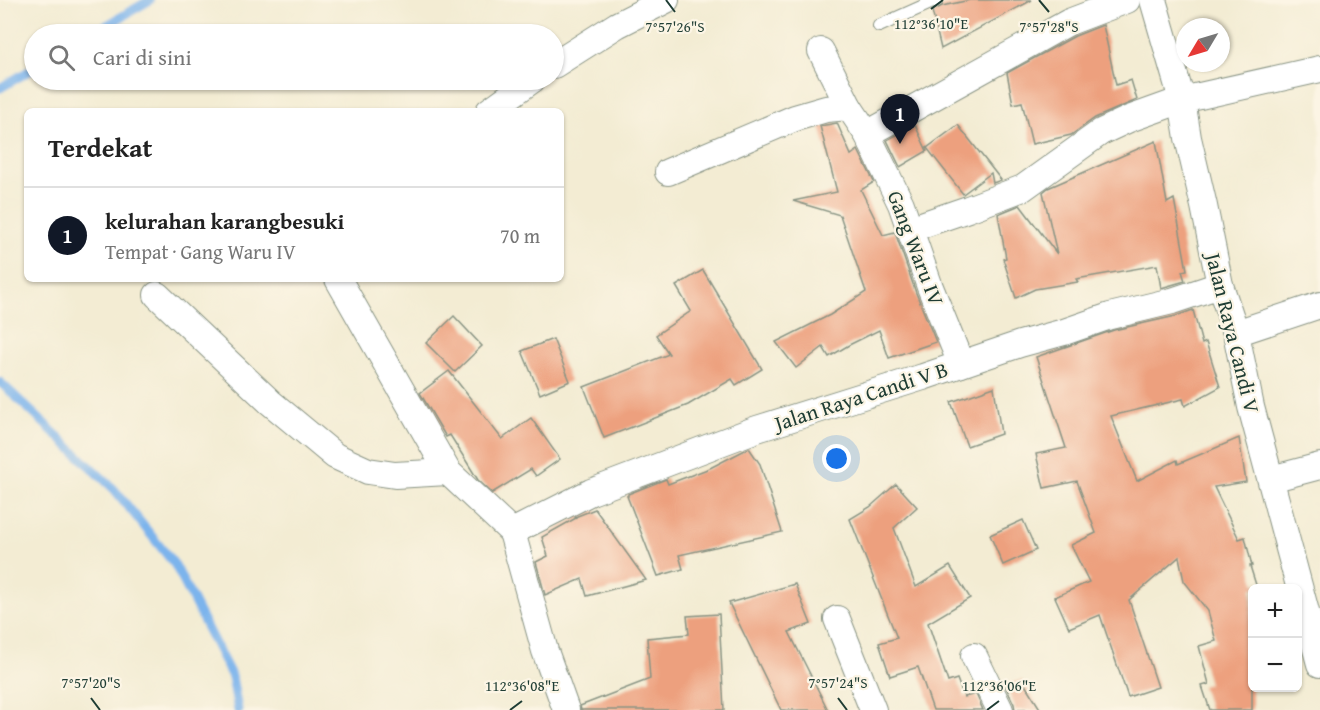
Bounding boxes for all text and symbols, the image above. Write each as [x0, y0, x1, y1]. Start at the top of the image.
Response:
text: 112°36'10"E [894, 13, 968, 34]
text: 7°57'26"S [645, 16, 705, 37]
text: 7°57'28"S [1019, 16, 1079, 37]
north arrow [1176, 18, 1230, 72]
search box [24, 24, 564, 90]
icon: search [45, 41, 78, 74]
text: Cari di sini [93, 41, 192, 73]
pin: 1 [880, 94, 920, 144]
text: Terdekat [48, 128, 152, 167]
street label: Gang Waru IV [880, 186, 952, 310]
text: kelurahan karangbesuki [105, 205, 344, 237]
text: 1 [62, 221, 73, 250]
text: 70 m [500, 221, 540, 250]
text: Tempat · Gang Waru IV [105, 237, 296, 266]
street label: Jalan Raya Candi V [1197, 247, 1268, 417]
street label: Jalan Raya Candi V B [767, 353, 952, 440]
your location [822, 444, 851, 473]
map controls [1248, 584, 1302, 692]
button: + [1248, 584, 1302, 638]
button: − [1248, 638, 1302, 692]
text: 7°57'20"S [61, 672, 121, 693]
text: 7°57'24"S [808, 672, 868, 693]
text: 112°36'08"E [485, 675, 559, 696]
text: 112°36'06"E [962, 675, 1036, 696]

